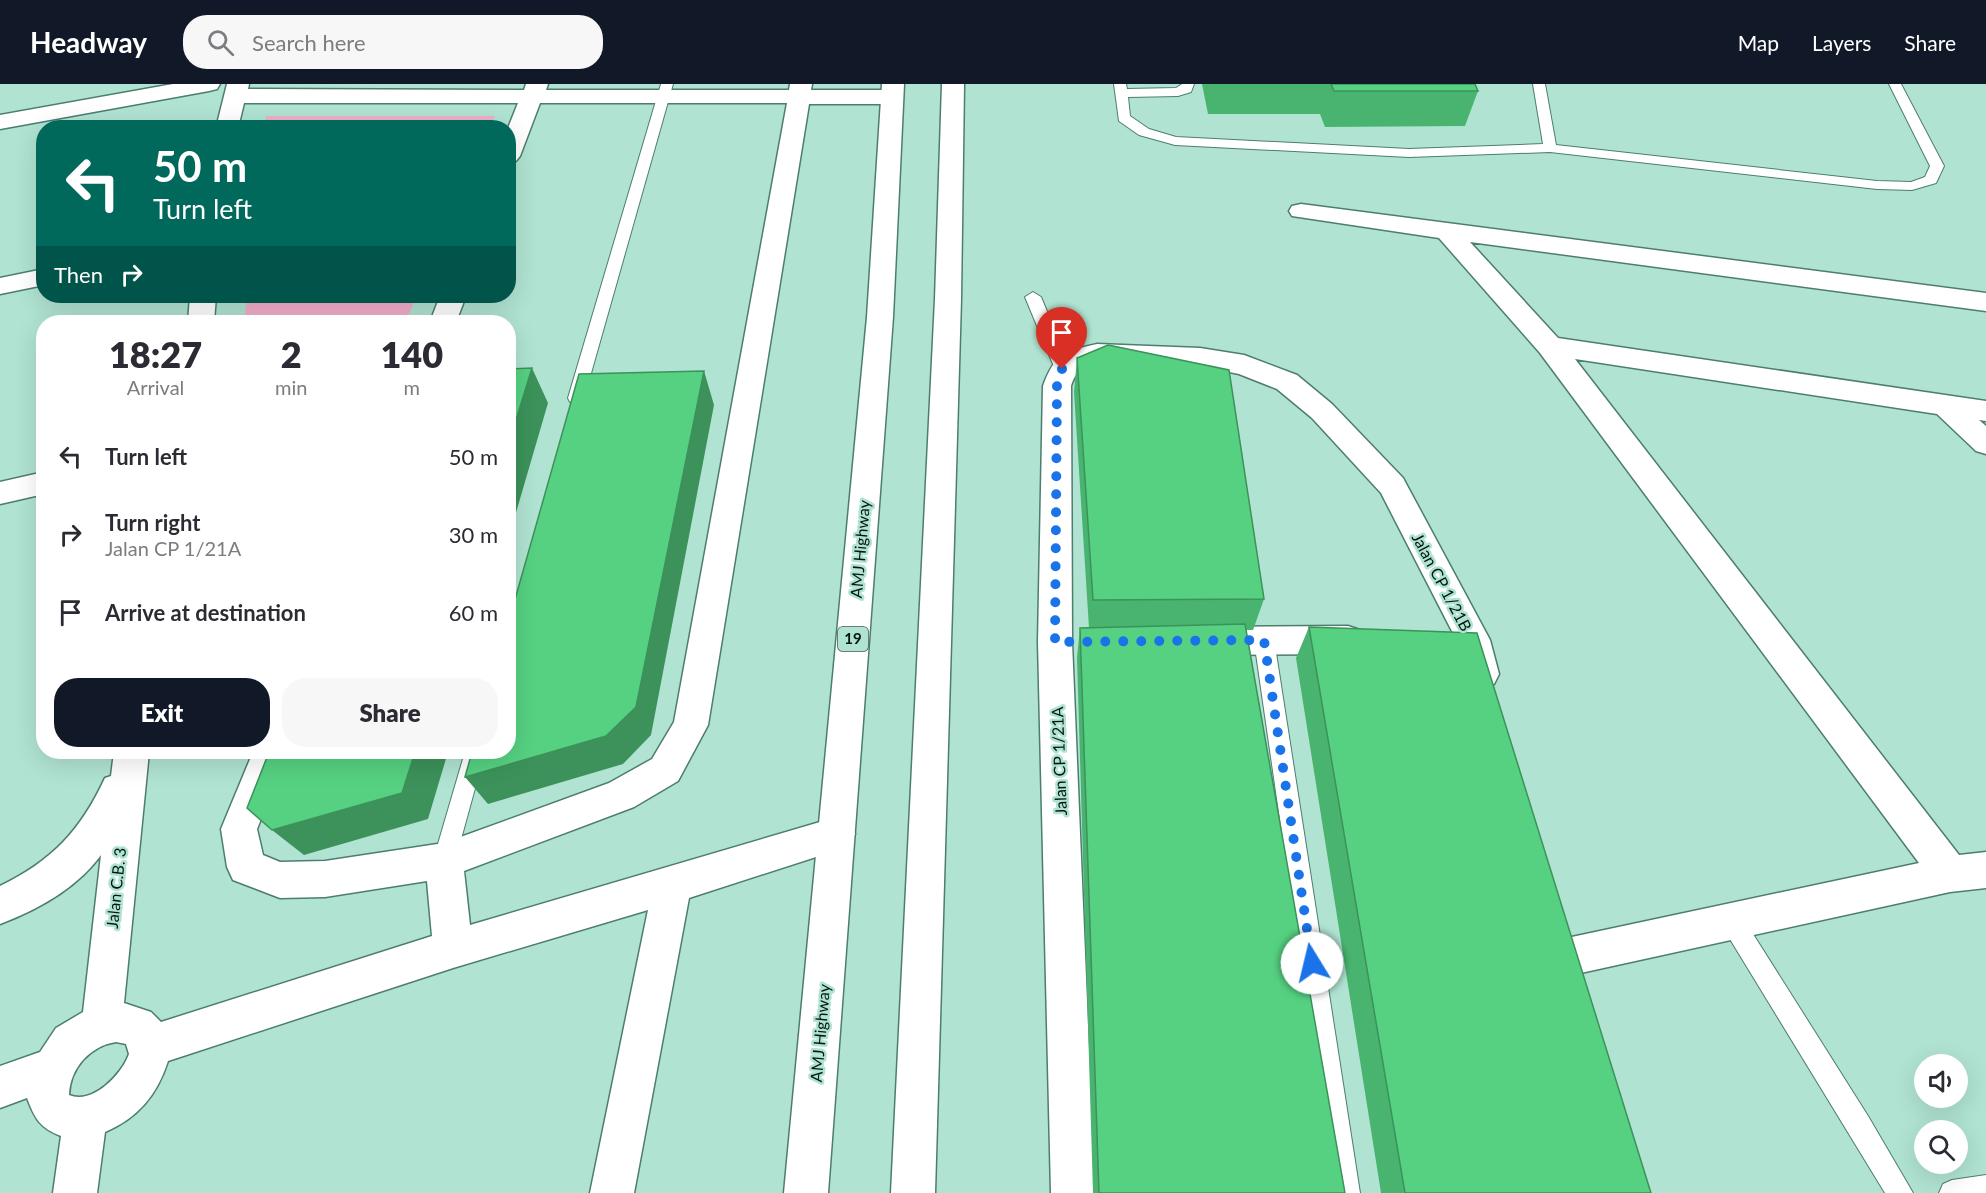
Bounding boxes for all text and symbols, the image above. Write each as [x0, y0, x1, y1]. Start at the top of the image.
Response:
search box [183, 15, 603, 69]
text: Headway [30, 25, 147, 59]
icon: search [204, 26, 237, 59]
text: Search here [252, 29, 366, 56]
text: Map [1738, 30, 1779, 55]
text: Layers [1812, 30, 1871, 55]
text: Share [1904, 30, 1956, 55]
text: 50 m [153, 141, 247, 191]
icon: left [54, 144, 132, 222]
text: Turn left [153, 192, 252, 225]
icon: right [115, 258, 148, 291]
text: Then [54, 261, 103, 288]
pin [1036, 307, 1087, 369]
icon: arrive [1045, 316, 1078, 349]
text: 18:27 [109, 332, 202, 376]
text: 2 [281, 332, 302, 376]
text: 140 [380, 332, 443, 376]
text: Arrival [127, 375, 184, 399]
text: min [275, 375, 307, 399]
text: m [403, 375, 420, 399]
icon: left [54, 440, 87, 473]
text: Turn left [105, 443, 187, 470]
text: 50 m [449, 443, 498, 470]
street label: AMJ Highway [846, 498, 873, 599]
text: Turn right [105, 509, 200, 536]
icon: right [54, 518, 87, 551]
text: 30 m [449, 521, 498, 548]
street label: Jalan CP 1/21B [1409, 529, 1476, 634]
text: Jalan CP 1/21A [105, 536, 241, 560]
icon: arrive [54, 596, 87, 629]
text: Arrive at destination [105, 599, 306, 626]
text: 60 m [449, 599, 498, 626]
road number: 19 [838, 627, 868, 651]
button: Exit [54, 678, 270, 747]
button: Share [282, 678, 498, 747]
street label: Jalan CP 1/21A [1047, 706, 1070, 816]
street label: Jalan C.B. 3 [102, 847, 129, 929]
position arrow [1280, 931, 1344, 995]
street label: AMJ Highway [806, 982, 833, 1083]
map controls [1914, 1054, 1968, 1174]
button: sound [1914, 1054, 1968, 1108]
button: search [1914, 1120, 1968, 1174]

